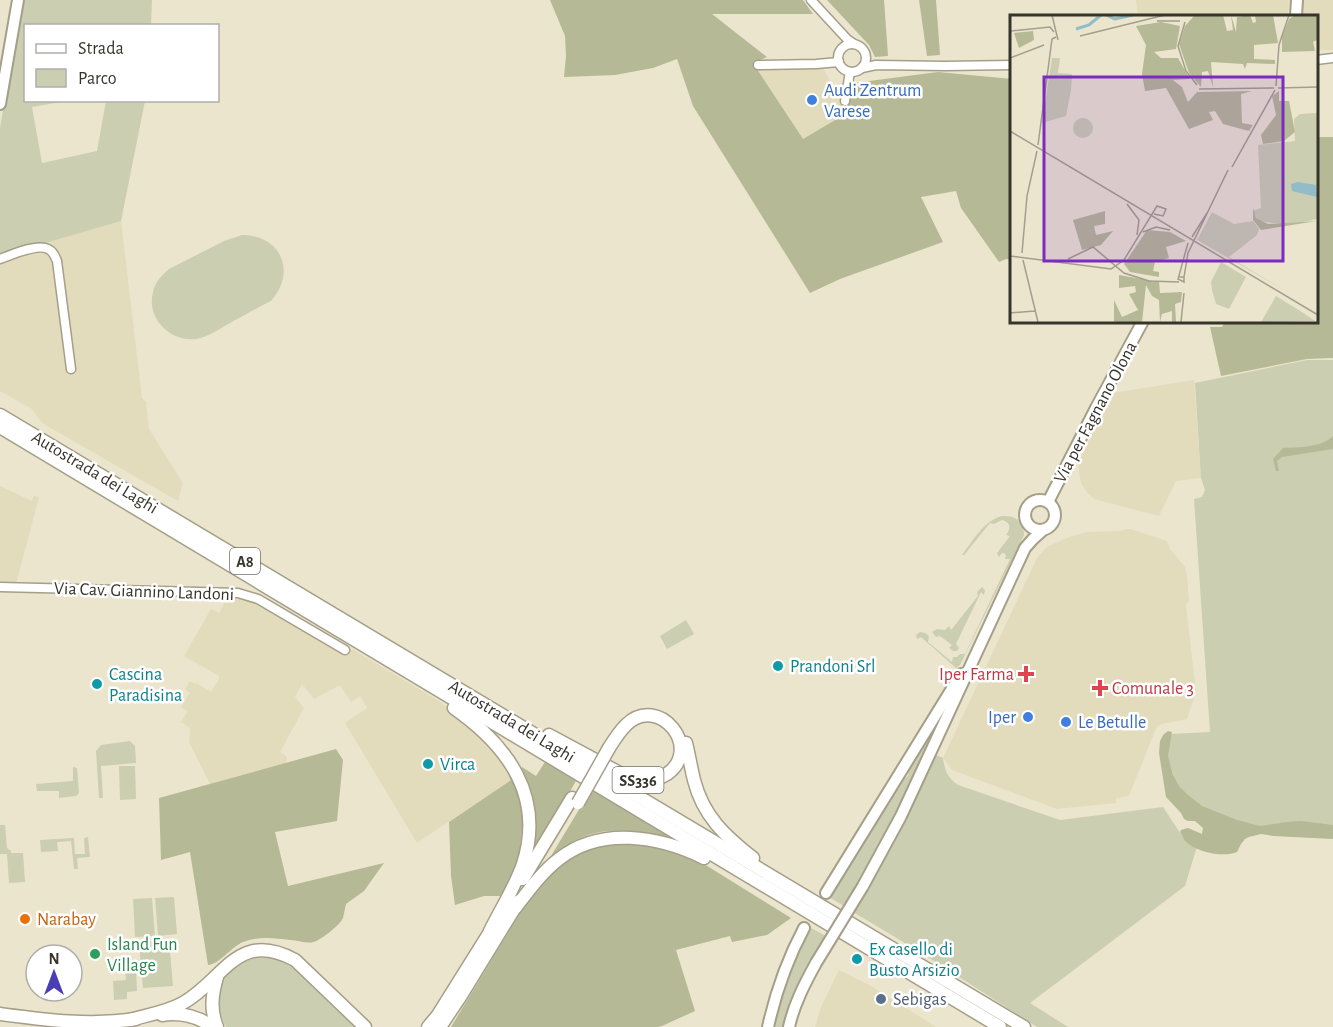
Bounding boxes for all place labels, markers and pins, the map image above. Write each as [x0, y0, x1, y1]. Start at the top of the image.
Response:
place label: Audi Zentrum Varese [824, 82, 921, 121]
marker: Audi Zentrum Varese [805, 93, 819, 107]
place label: Prandoni Srl [790, 658, 875, 676]
marker: Prandoni Srl [771, 659, 785, 673]
place label: Cascina Paradisina [109, 666, 182, 705]
place label: Iper Farma [939, 666, 1014, 684]
marker: Iper Farma [1019, 667, 1033, 681]
marker: Cascina Paradisina [90, 677, 104, 691]
place label: Comunale 3 [1112, 680, 1194, 698]
marker: Comunale 3 [1093, 681, 1107, 695]
place label: Iper [988, 709, 1016, 727]
marker: Iper [1021, 710, 1035, 724]
place label: Le Betulle [1078, 714, 1146, 732]
marker: Le Betulle [1059, 715, 1073, 729]
place label: Virca [440, 756, 475, 774]
marker: Virca [421, 757, 435, 771]
place label: Narabay [37, 911, 96, 929]
marker: Narabay [18, 912, 32, 926]
place label: Island Fun Village [107, 936, 178, 975]
place label: Ex casello di Busto Arsizio [869, 941, 960, 980]
marker: Island Fun Village [88, 947, 102, 961]
marker: Ex casello di Busto Arsizio [850, 952, 864, 966]
place label: Sebigas [893, 991, 947, 1009]
marker: Sebigas [874, 992, 888, 1006]

